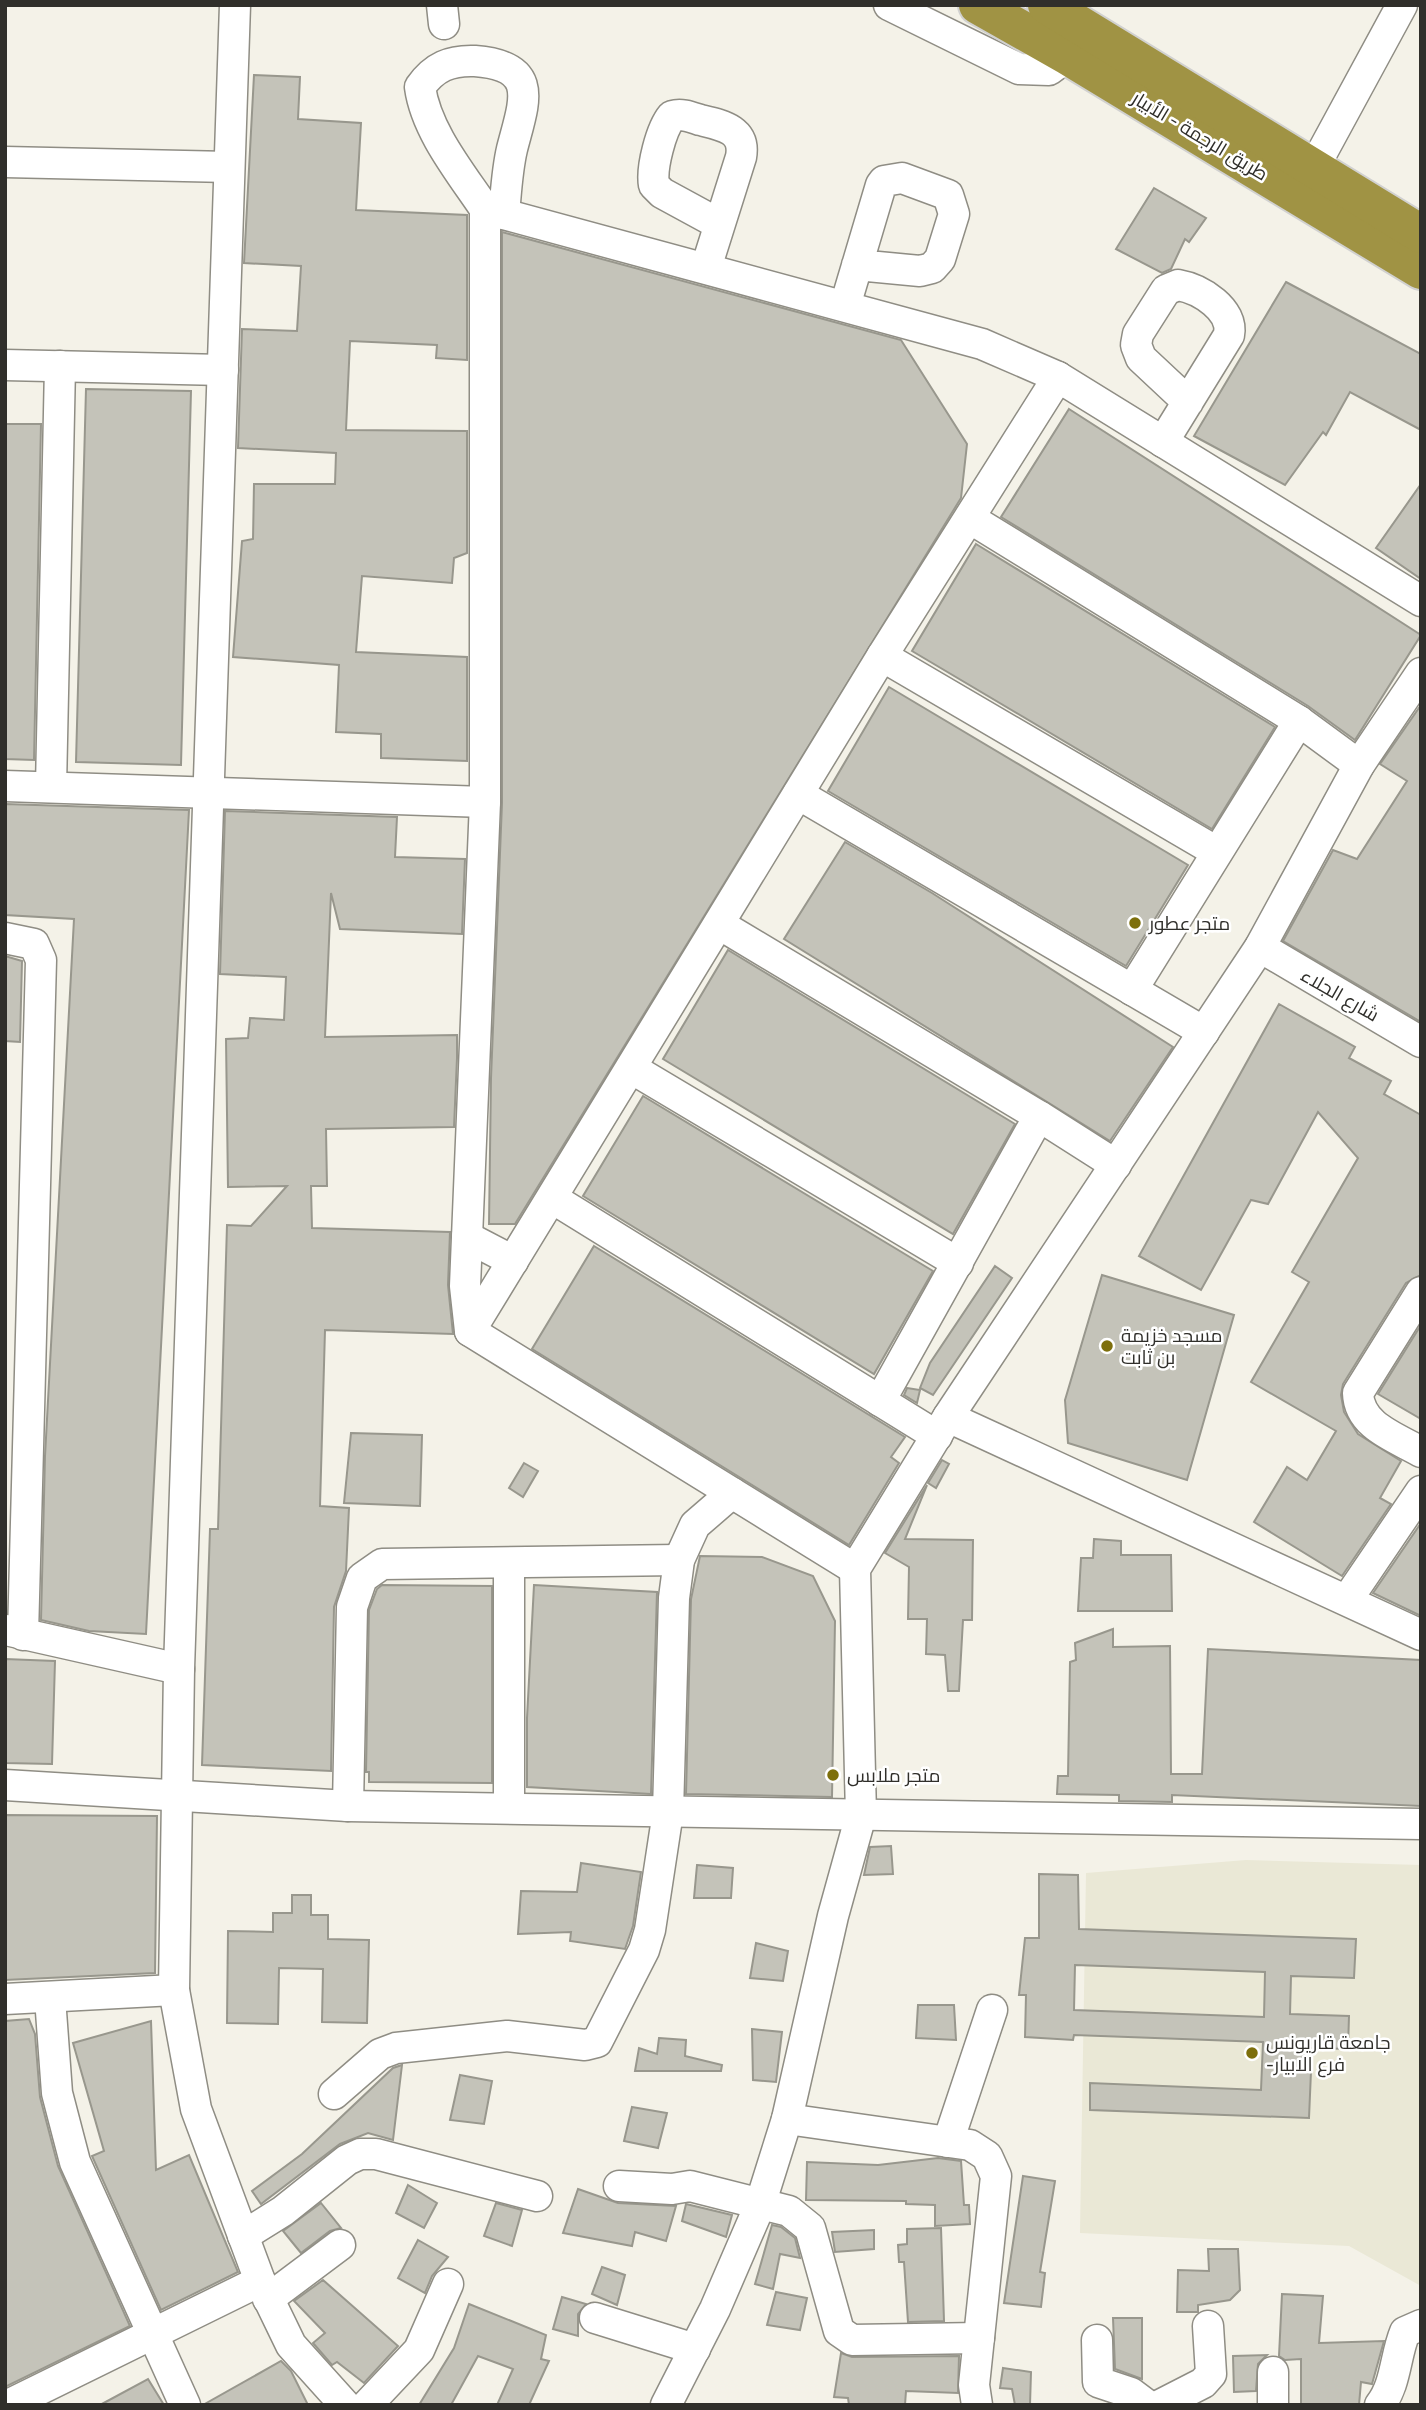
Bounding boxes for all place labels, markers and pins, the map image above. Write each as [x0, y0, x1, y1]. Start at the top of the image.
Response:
place label: متجر عطور [1148, 912, 1230, 935]
marker: متجر عطور [1127, 915, 1143, 931]
place label: مسجد خزيمة بن ثابت [1121, 1324, 1223, 1369]
marker: مسجد خزيمة بن ثابت [1099, 1338, 1115, 1354]
place label: متجر ملابس [847, 1764, 940, 1787]
marker: متجر ملابس [825, 1767, 841, 1783]
place label: جامعة قاريونس -فرع الابيار [1266, 2031, 1391, 2078]
marker: جامعة قاريونس -فرع الابيار [1244, 2045, 1260, 2061]

